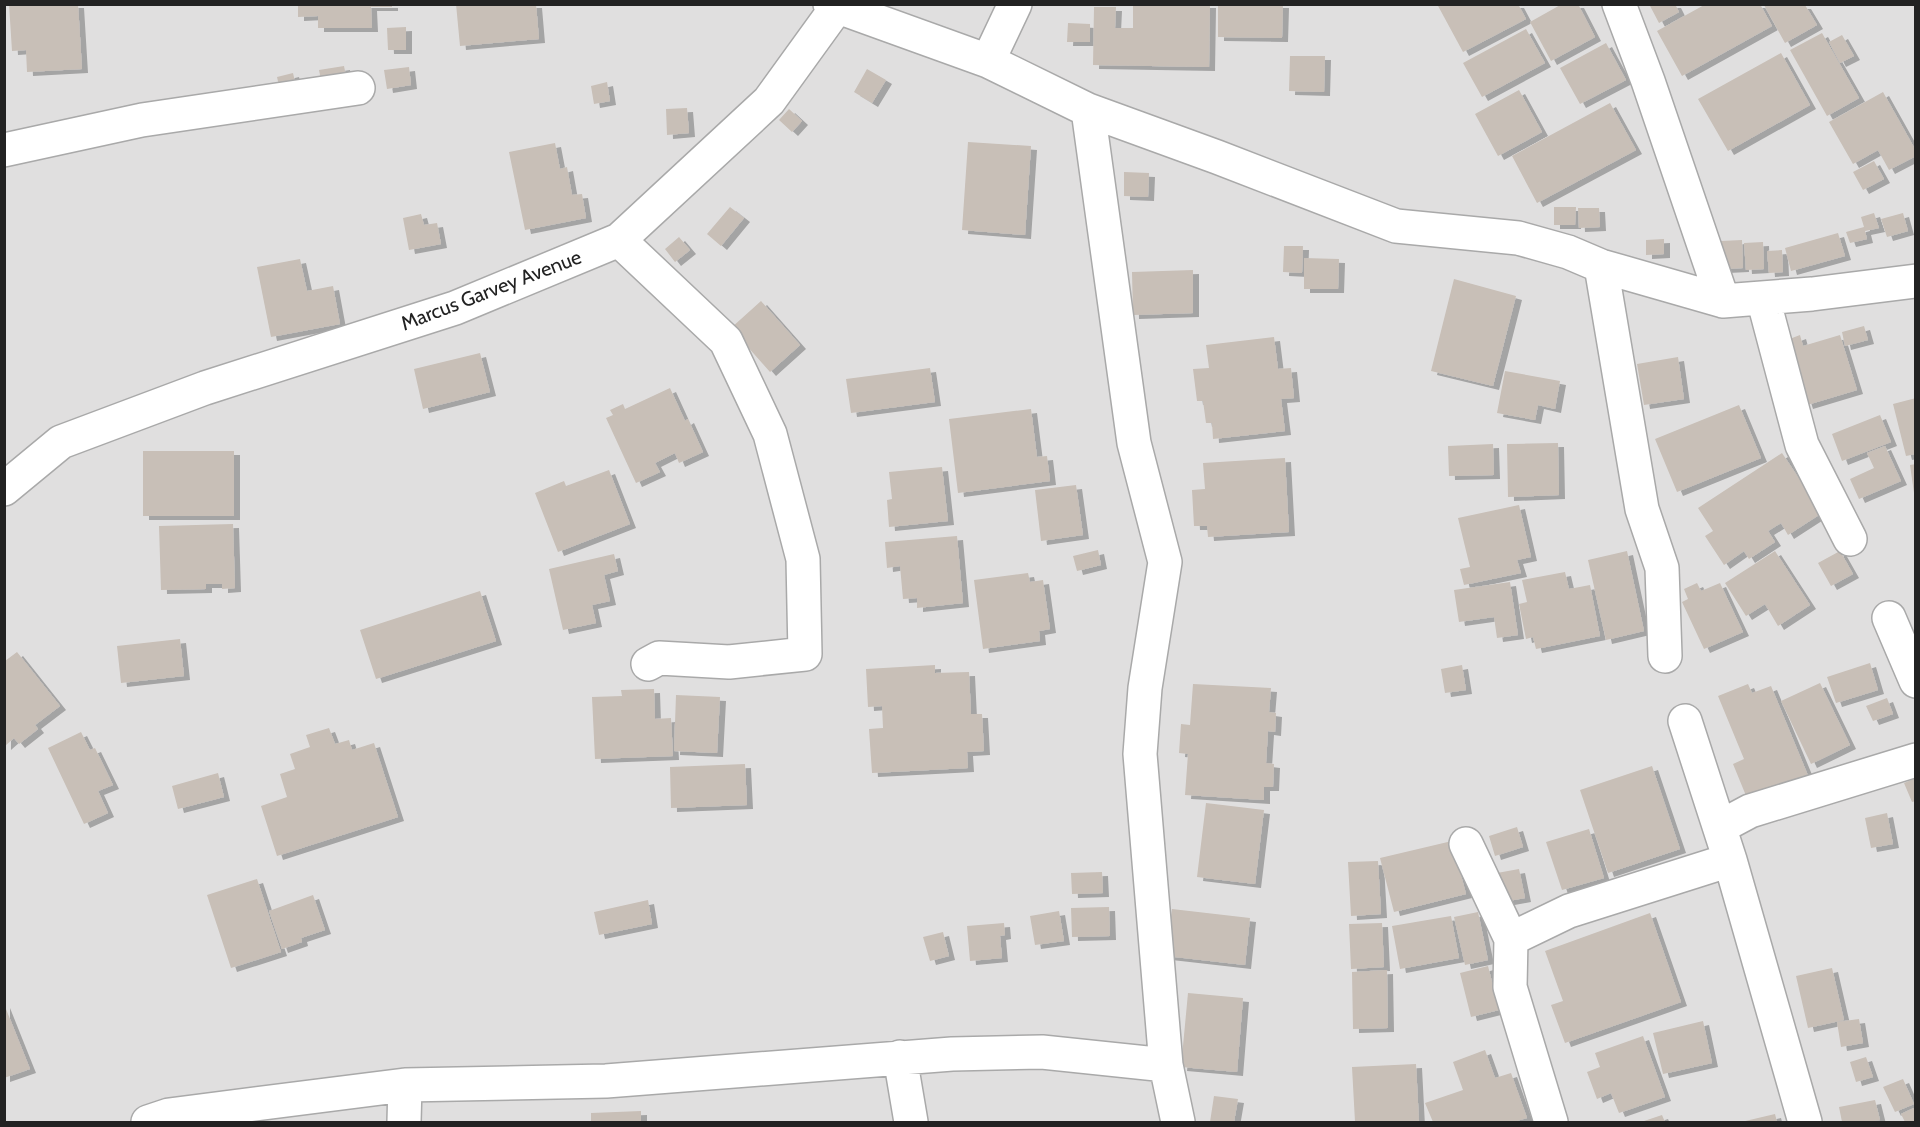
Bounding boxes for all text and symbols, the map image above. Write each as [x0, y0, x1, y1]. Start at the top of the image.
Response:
street label: Marcus Garvey Avenue [397, 245, 585, 335]

